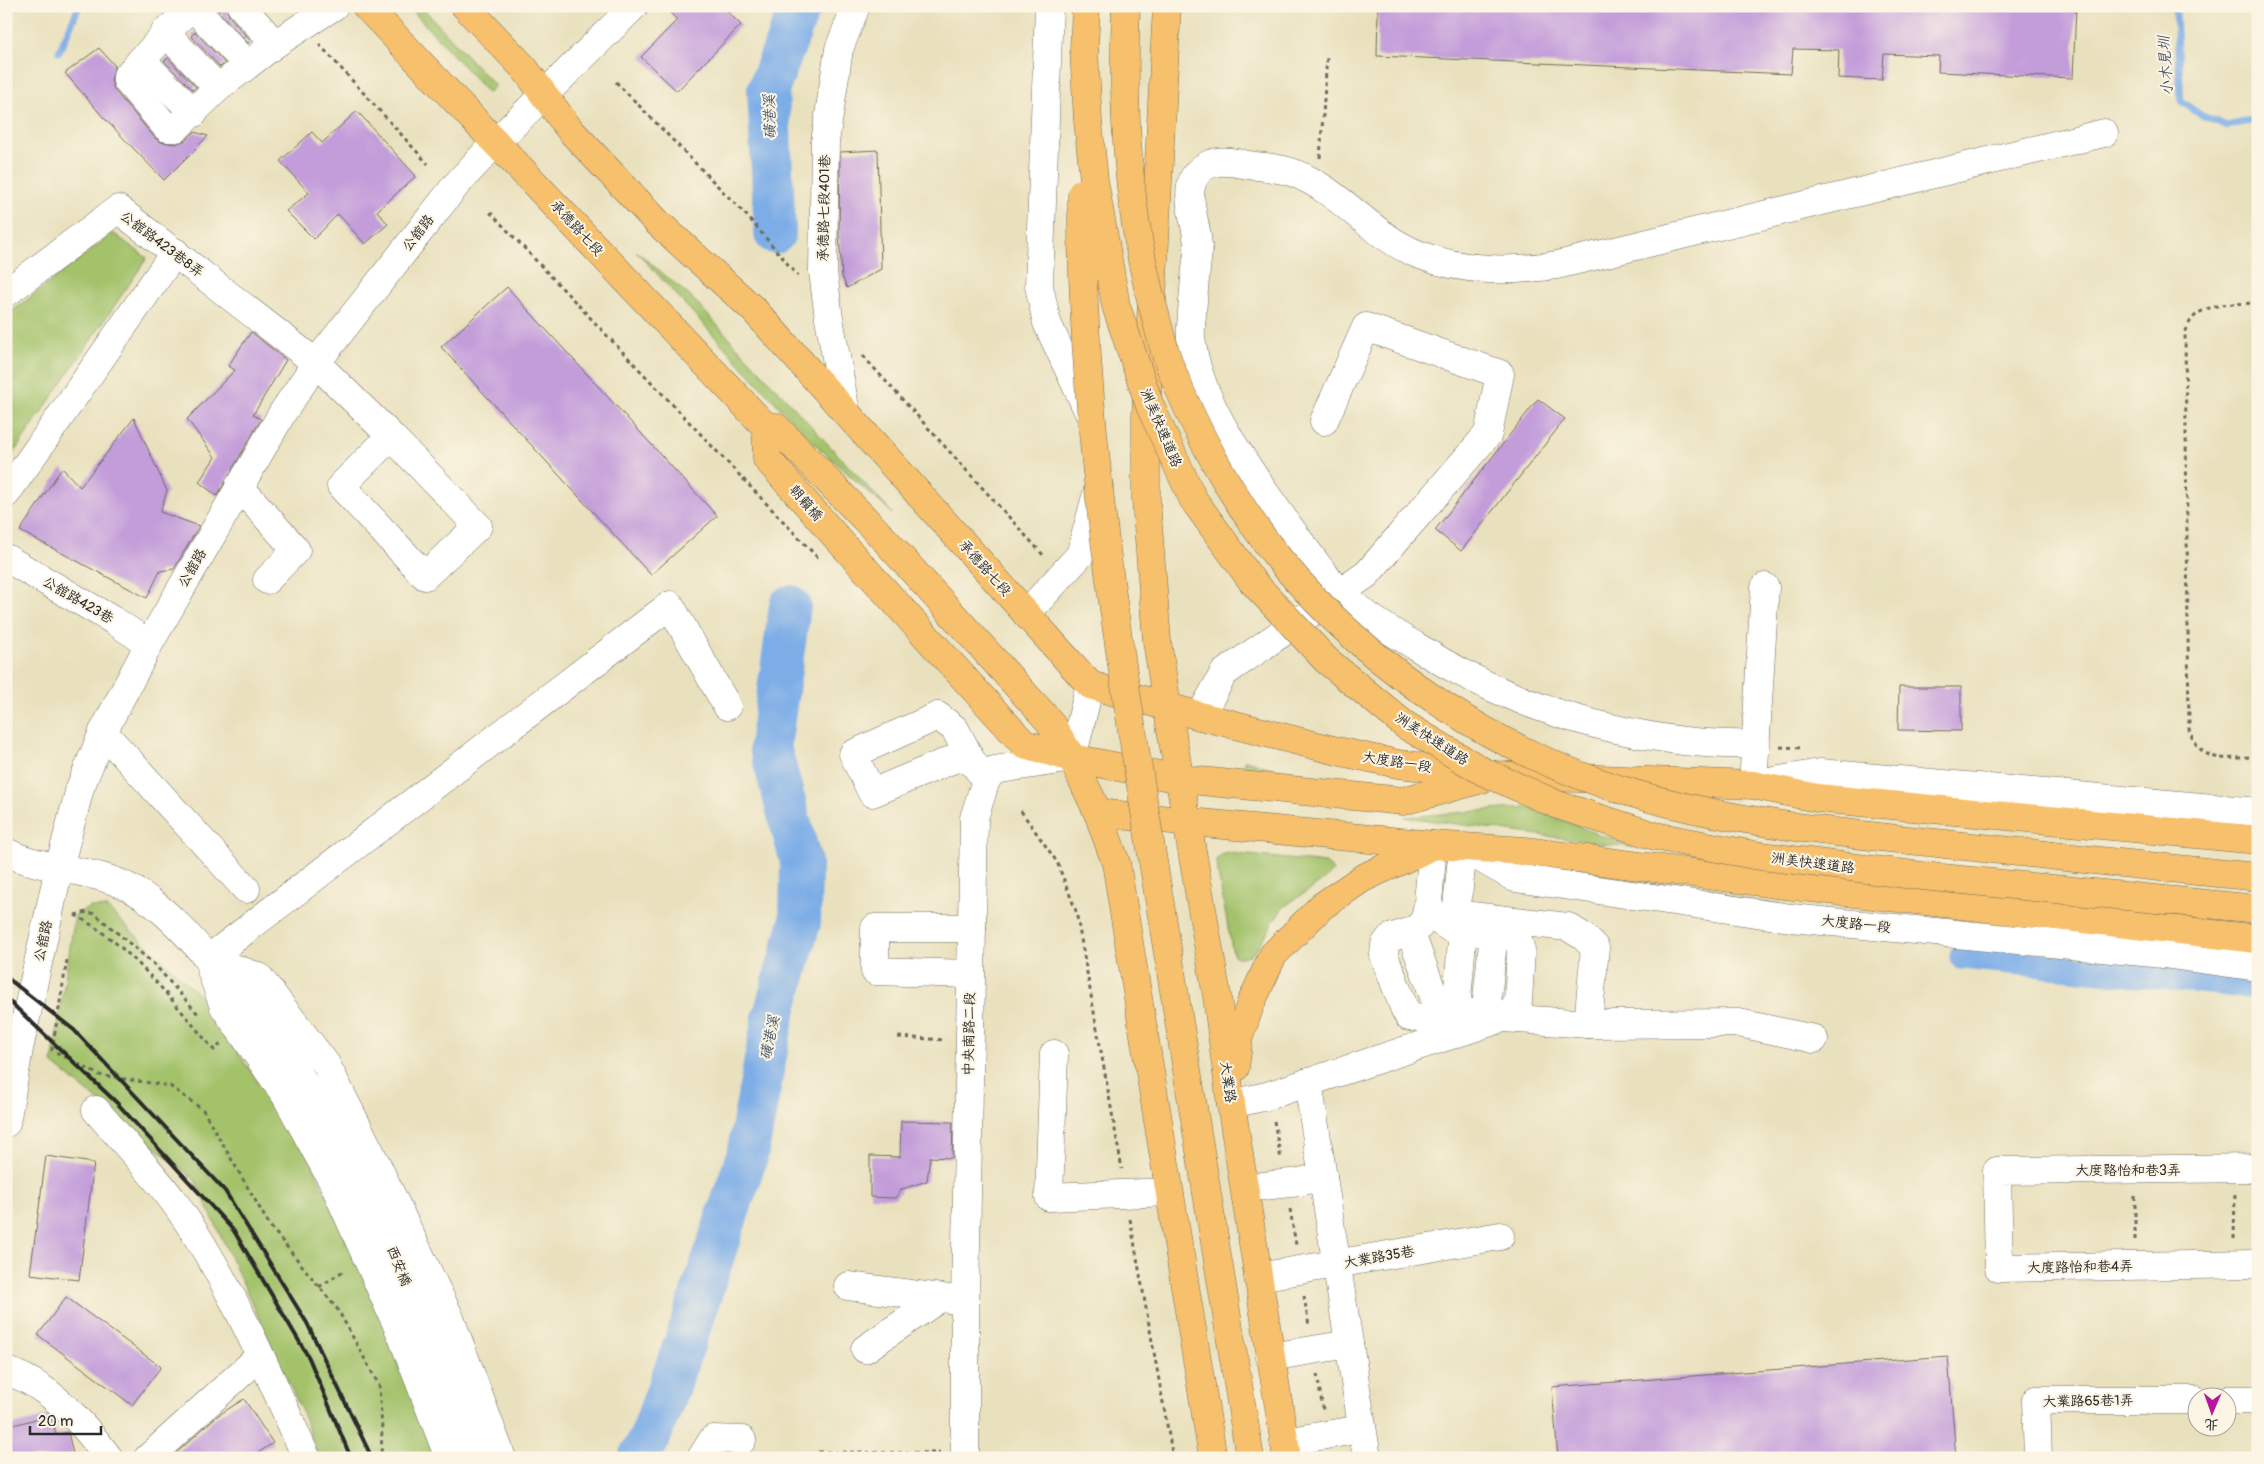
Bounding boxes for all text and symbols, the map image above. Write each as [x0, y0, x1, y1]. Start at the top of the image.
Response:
water label: 小木見圳 [2154, 33, 2178, 97]
water label: 磺港溪 [760, 93, 780, 140]
street label: 承德路七段401巷 [815, 153, 833, 262]
street label: 承德路七段 [547, 197, 607, 259]
street label: 公舘路423巷8弄 [117, 207, 207, 281]
street label: 公舘路 [398, 211, 438, 255]
street label: 洲美快速道路 [1137, 386, 1185, 470]
street label: 朝籟橋 [786, 482, 826, 524]
street label: 承德路七段 [955, 536, 1015, 600]
street label: 公舘路 [174, 546, 210, 590]
street label: 公舘路423巷 [39, 573, 117, 628]
street label: 洲美快速道路 [1392, 709, 1472, 769]
street label: 大度路一段 [1361, 748, 1433, 776]
street label: 洲美快速道路 [1770, 849, 1856, 877]
street label: 大度路一段 [1820, 912, 1892, 936]
street label: 公舘路 [30, 919, 56, 963]
street label: 中央南路二段 [960, 992, 978, 1076]
water label: 磺港溪 [756, 1013, 784, 1062]
street label: 大業路 [1217, 1060, 1239, 1104]
street label: 大度路怡和巷3弄 [2075, 1162, 2181, 1179]
street label: 大業路35巷 [1342, 1242, 1417, 1272]
street label: 西安橋 [383, 1243, 415, 1289]
street label: 大度路怡和巷4弄 [2027, 1258, 2133, 1276]
north arrow [2186, 1386, 2236, 1436]
street label: 大業路65巷1弄 [2042, 1392, 2134, 1410]
scale bar [30, 1404, 101, 1436]
text: 20 m [38, 1412, 73, 1431]
text: 北 [2204, 1416, 2219, 1433]

